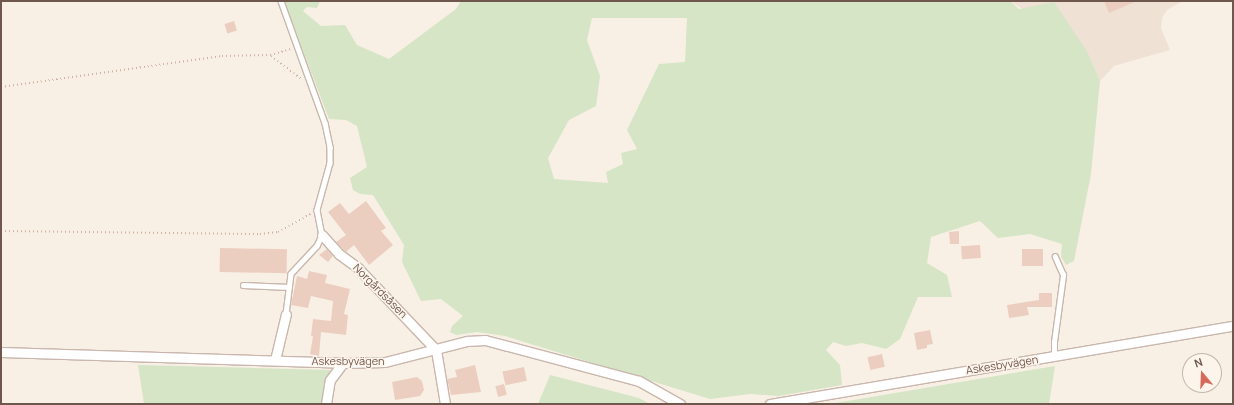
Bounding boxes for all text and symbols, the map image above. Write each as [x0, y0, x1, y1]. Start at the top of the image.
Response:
street label: Norgårdsåsen [350, 261, 410, 321]
street label: Askesbyvägen [965, 353, 1039, 377]
north arrow [1182, 353, 1222, 393]
street label: Askesbyvägen [312, 354, 384, 368]
text: N [1192, 354, 1204, 371]

